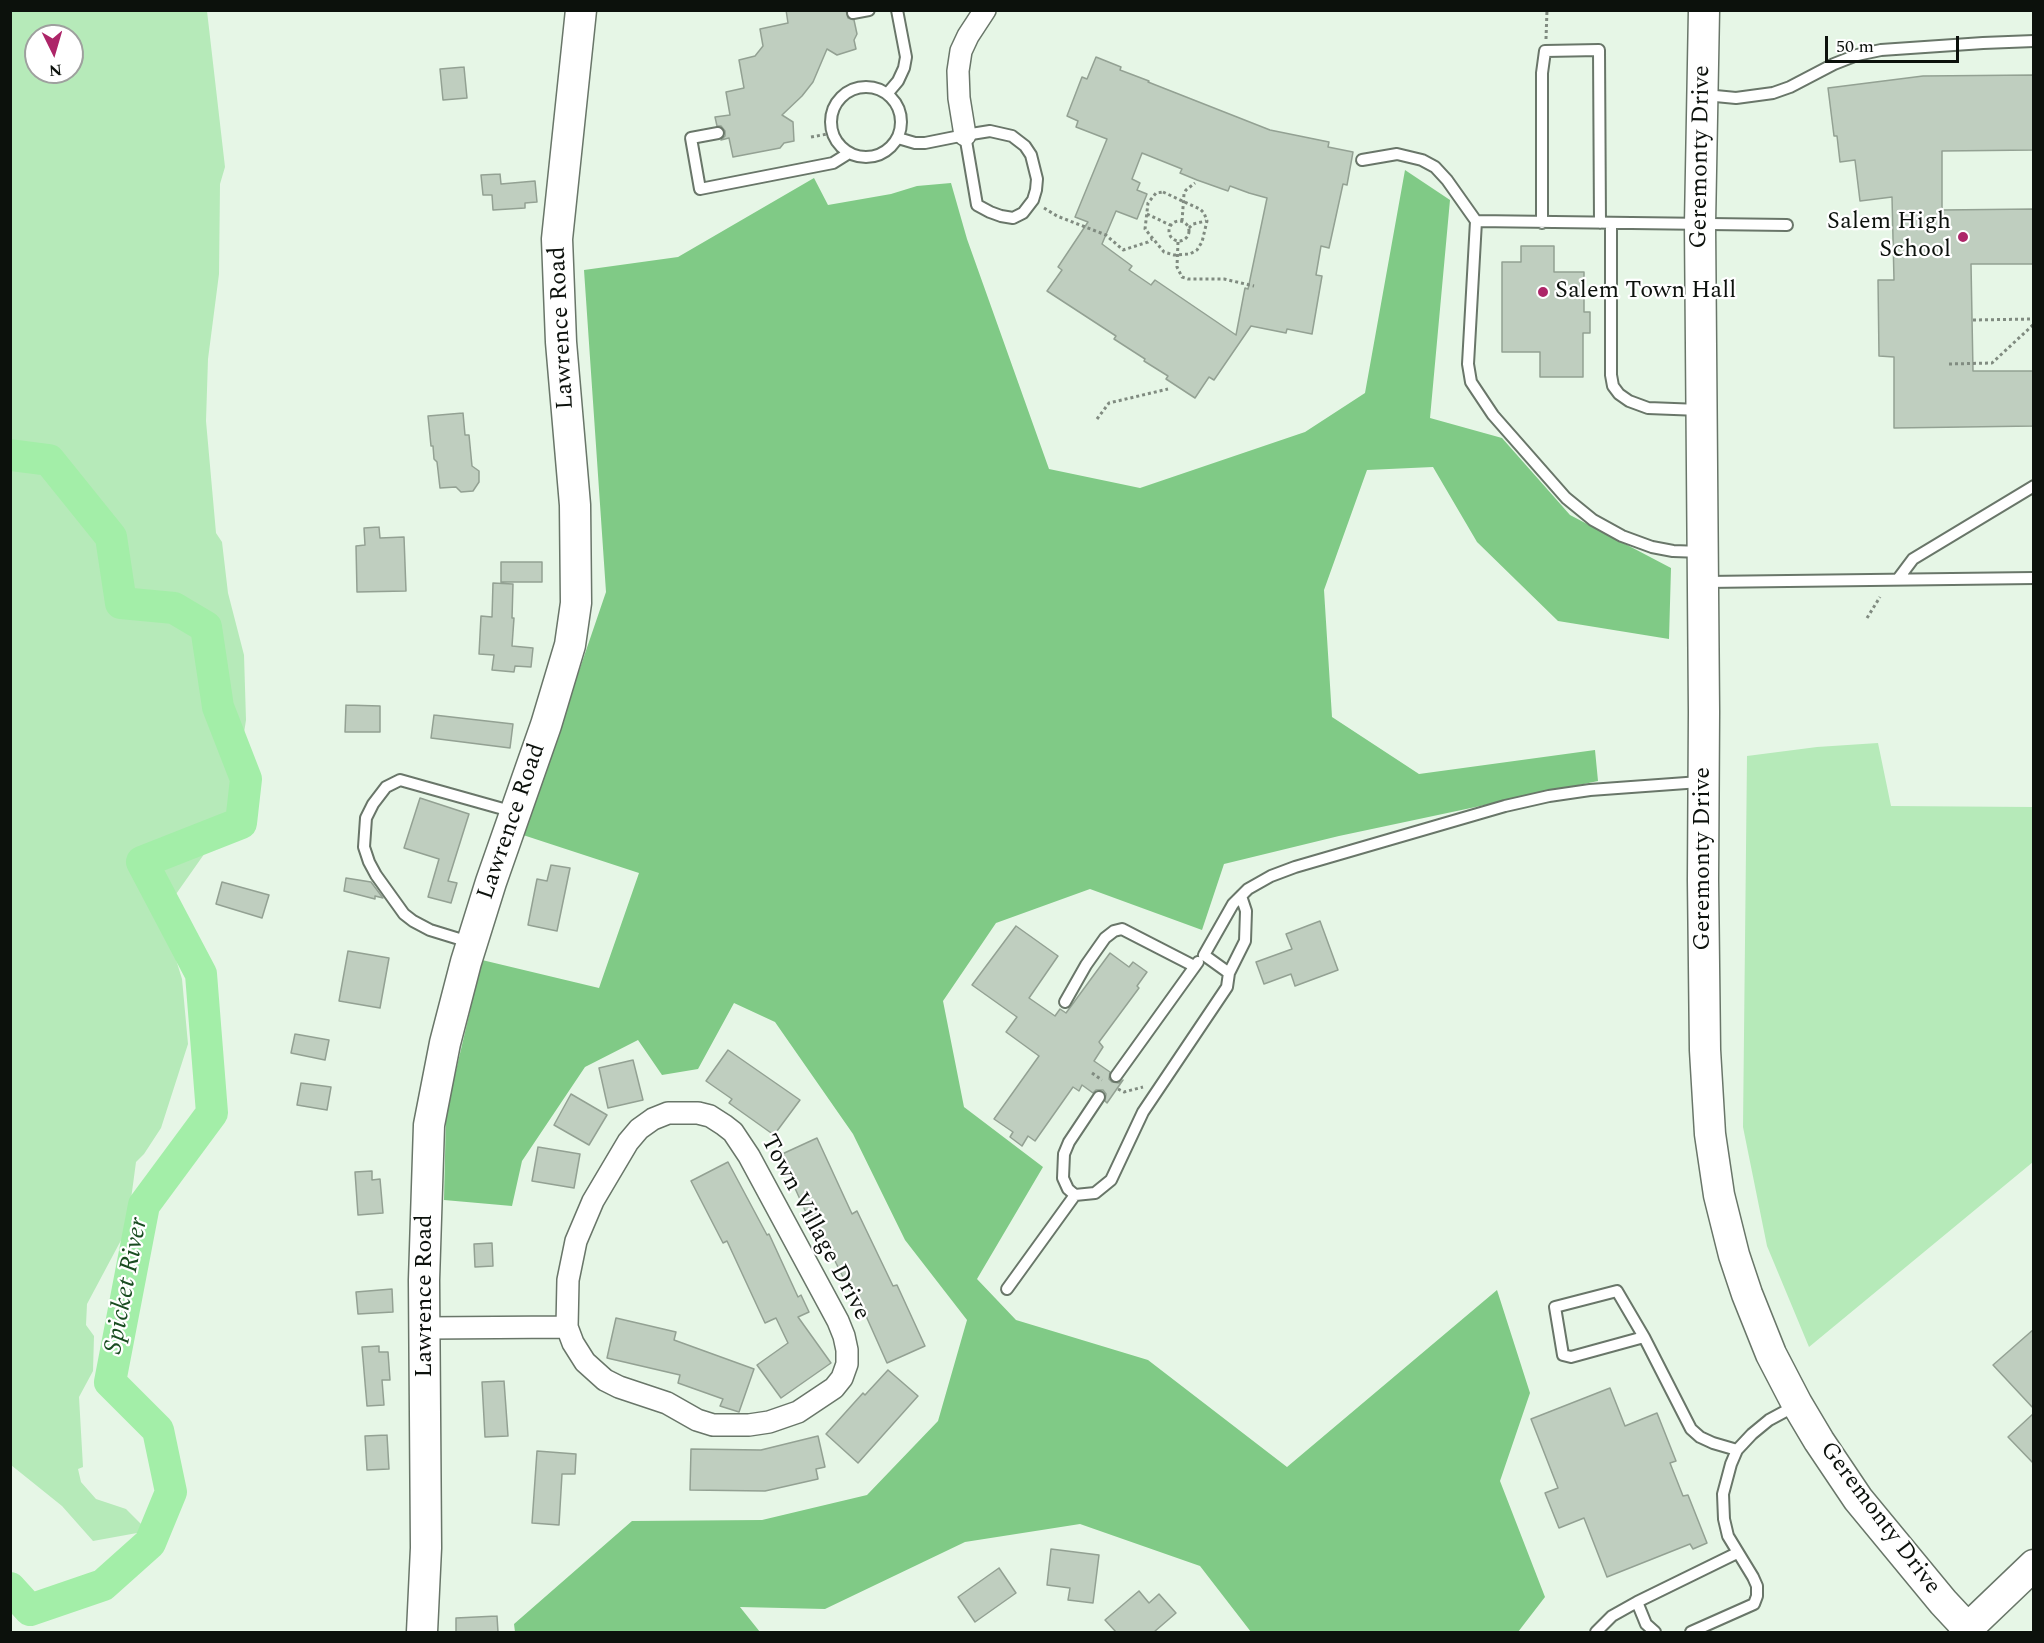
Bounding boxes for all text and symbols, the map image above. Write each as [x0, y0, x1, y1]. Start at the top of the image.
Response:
north arrow [24, 24, 84, 84]
scale bar [1828, 24, 1962, 62]
text: 50 m [1836, 33, 1874, 60]
text: N [48, 57, 63, 82]
street label: Geremonty Drive [1686, 65, 1718, 249]
place label: Salem High School [1827, 209, 1951, 265]
marker: Salem High School [1956, 230, 1970, 244]
street label: Lawrence Road [544, 246, 582, 410]
place label: Salem Town Hall [1555, 278, 1736, 306]
marker: Salem Town Hall [1536, 285, 1550, 299]
street label: Lawrence Road [473, 740, 553, 904]
street label: Geremonty Drive [1690, 767, 1718, 951]
street label: Town Village Drive [753, 1130, 875, 1326]
street label: Lawrence Road [412, 1214, 440, 1378]
water label: Spicket River [100, 1215, 156, 1357]
street label: Geremonty Drive [1812, 1437, 1946, 1601]

